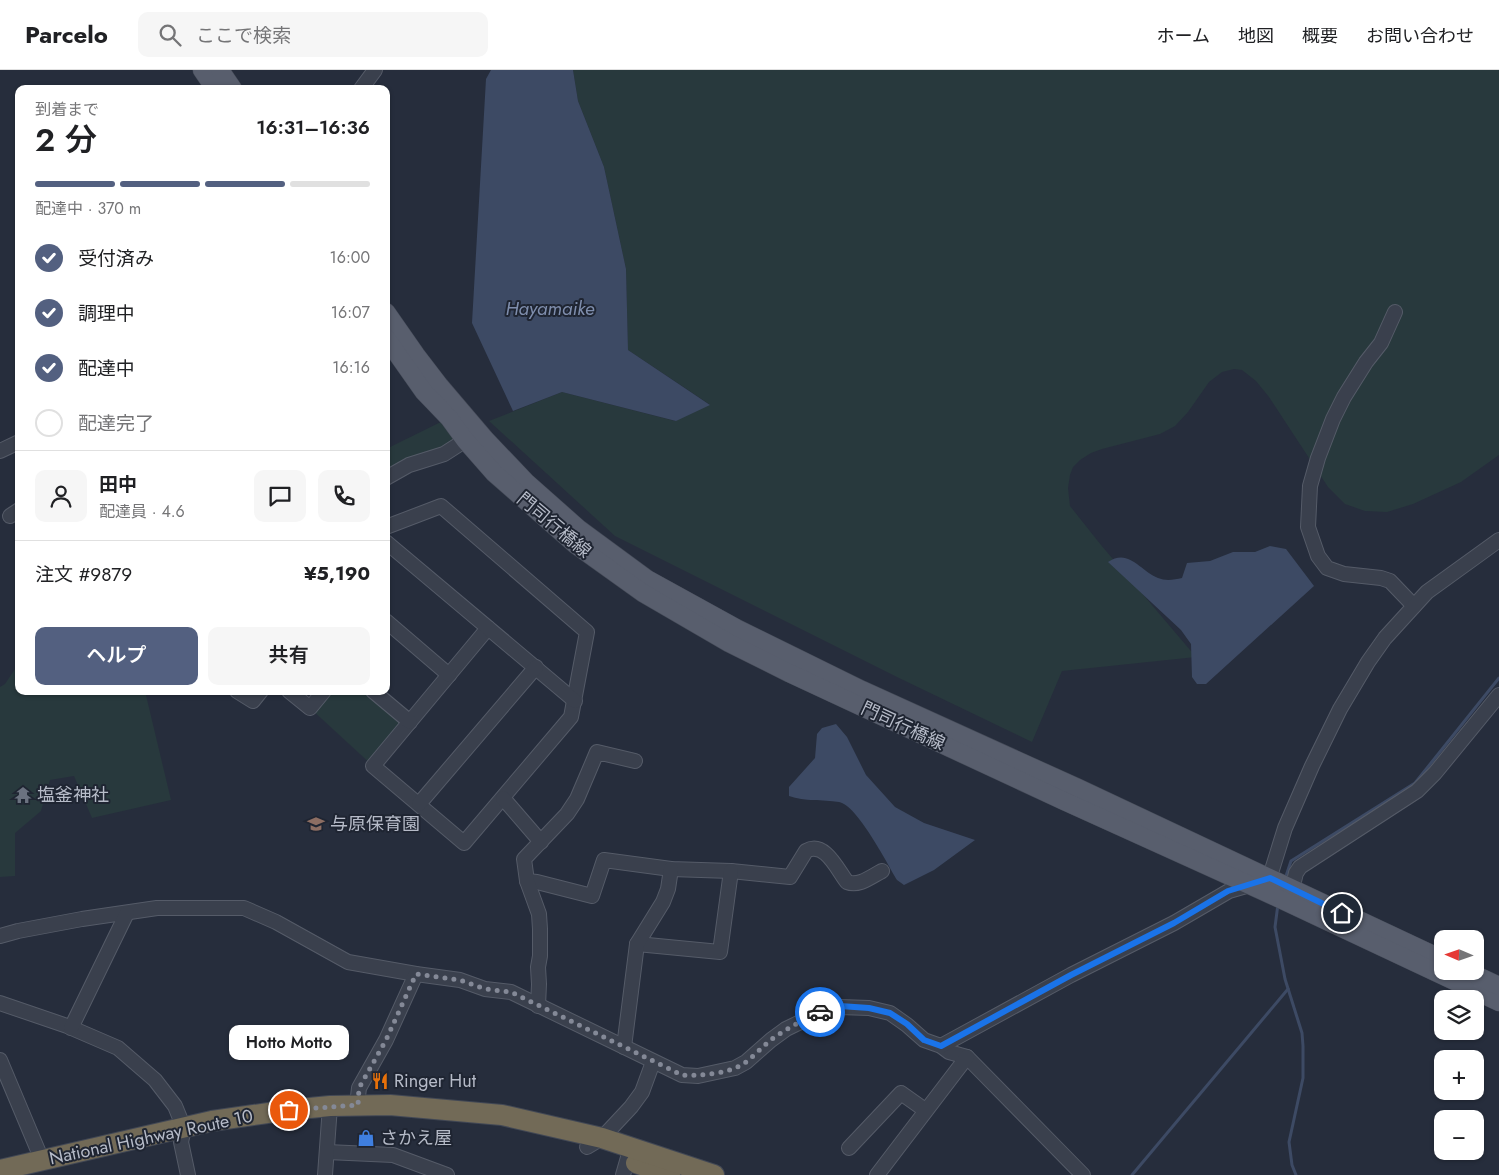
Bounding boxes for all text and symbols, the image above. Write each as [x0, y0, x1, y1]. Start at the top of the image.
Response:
search box [138, 12, 488, 57]
text: Parcelo [25, 17, 108, 52]
icon: search [156, 21, 184, 49]
text: ここで検索 [196, 22, 291, 49]
text: ホーム [1157, 23, 1210, 49]
text: 地図 [1238, 23, 1274, 49]
text: 概要 [1302, 23, 1338, 49]
text: お問い合わせ [1366, 23, 1474, 49]
text: 到着まで [35, 98, 99, 121]
text: 16:31–16:36 [256, 114, 370, 141]
text: 2 分 [35, 117, 97, 163]
text: 配達中 · 370 m [35, 197, 141, 220]
icon: check [35, 244, 63, 272]
text: 受付済み [78, 245, 154, 272]
text: 16:00 [330, 246, 370, 269]
water label: Hayamaike [505, 295, 595, 322]
icon: check [35, 299, 63, 327]
text: 調理中 [78, 300, 135, 327]
text: 16:07 [331, 301, 370, 324]
icon: check [35, 354, 63, 382]
text: 配達中 [78, 355, 135, 382]
text: 16:16 [332, 356, 370, 379]
text: 配達完了 [78, 410, 154, 437]
button: person [35, 470, 87, 522]
button: chat [254, 470, 306, 522]
button: phone [318, 470, 370, 522]
text: 田中 [99, 471, 137, 498]
street label: 門司行橋線 [511, 486, 597, 564]
text: 配達員 · 4.6 [99, 500, 185, 523]
text: ¥5,190 [304, 560, 370, 587]
text: 注文 #9879 [35, 561, 132, 588]
button: ヘルプ [35, 627, 198, 685]
button: 共有 [208, 627, 370, 685]
street label: 門司行橋線 [857, 695, 949, 757]
place label: 塩釜神社 [37, 782, 109, 808]
temple icon: 塩釜神社 [13, 785, 33, 805]
place label: 与原保育園 [330, 811, 420, 837]
school or university icon: 与原保育園 [306, 814, 326, 834]
pin [1321, 892, 1363, 934]
icon: home [1328, 899, 1356, 927]
north arrow [1434, 930, 1484, 980]
map controls [1434, 930, 1484, 1160]
courier [795, 987, 845, 1037]
button: layers [1434, 990, 1484, 1040]
icon: car [806, 998, 834, 1026]
callout: Hotto Motto [229, 1025, 349, 1060]
text: Hotto Motto [246, 1031, 332, 1054]
button: + [1434, 1050, 1484, 1100]
place label: Ringer Hut [394, 1068, 477, 1094]
restaurant icon: Ringer Hut [370, 1071, 390, 1091]
pin [268, 1089, 310, 1131]
icon: bag [275, 1096, 303, 1124]
street label: National Highway Route 10 [47, 1103, 255, 1171]
button: − [1434, 1110, 1484, 1160]
place label: さかえ屋 [380, 1125, 452, 1151]
shop icon: さかえ屋 [356, 1128, 376, 1148]

